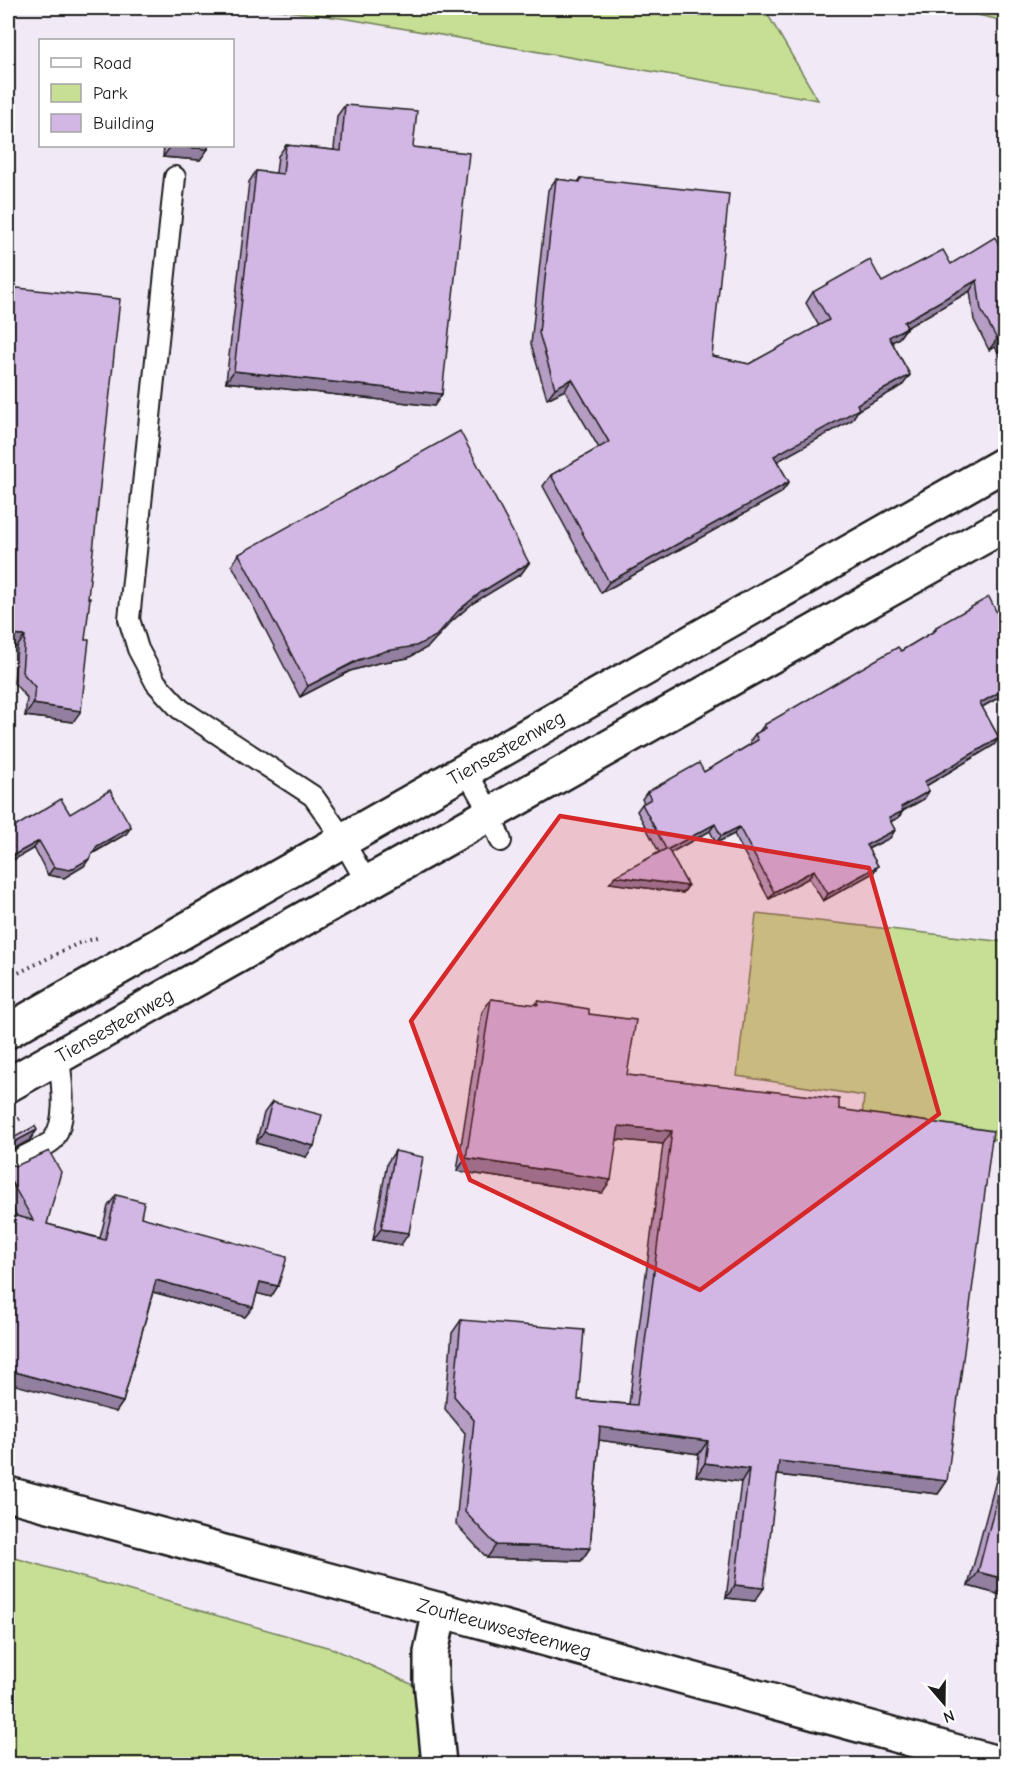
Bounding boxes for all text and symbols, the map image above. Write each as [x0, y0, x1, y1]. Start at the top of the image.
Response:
legend [39, 39, 234, 147]
text: Road [93, 53, 132, 74]
text: Park [93, 83, 128, 104]
text: Building [93, 113, 155, 134]
street label: Tiensesteenweg [443, 705, 569, 790]
street label: Tiensesteenweg [52, 983, 177, 1067]
street label: Zoutleeuwsesteenweg [415, 1593, 594, 1663]
north arrow [914, 1673, 974, 1733]
text: N [941, 1706, 957, 1726]

